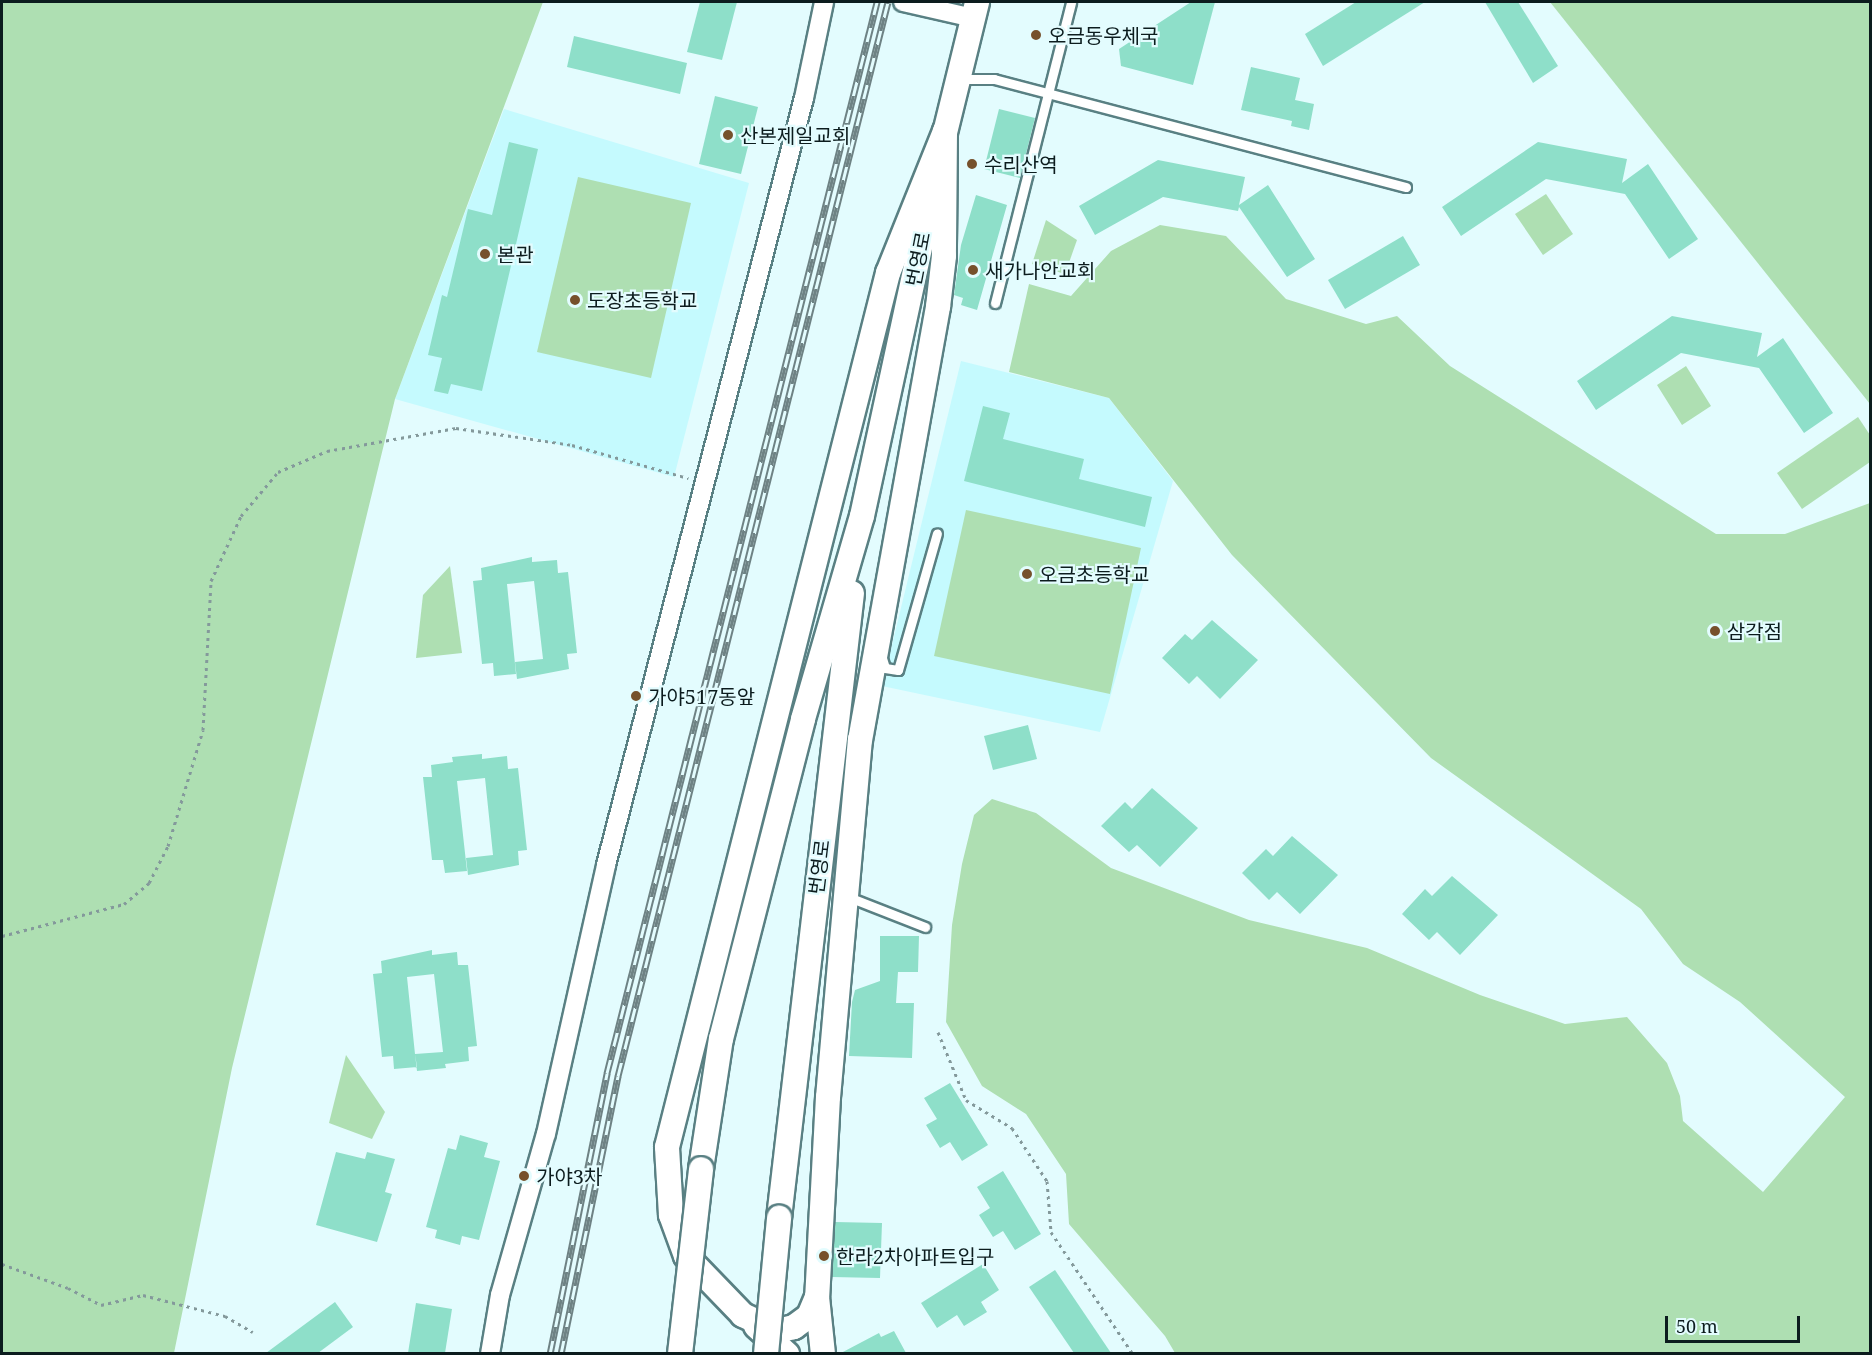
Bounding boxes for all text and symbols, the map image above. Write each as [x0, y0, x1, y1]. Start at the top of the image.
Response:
place label: 오금동우체국 [1048, 23, 1158, 47]
marker: 오금동우체국 [1029, 28, 1043, 42]
place label: 산본제일교회 [740, 123, 850, 147]
marker: 산본제일교회 [721, 128, 735, 142]
place label: 수리산역 [984, 152, 1058, 176]
marker: 수리산역 [965, 157, 979, 171]
street label: 번영로 [901, 230, 935, 288]
place label: 본관 [497, 242, 534, 266]
marker: 본관 [478, 247, 492, 261]
place label: 새가나안교회 [985, 258, 1095, 282]
marker: 새가나안교회 [966, 263, 980, 277]
place label: 도장초등학교 [587, 288, 697, 312]
marker: 도장초등학교 [568, 293, 582, 307]
place label: 오금초등학교 [1039, 562, 1149, 586]
marker: 오금초등학교 [1020, 567, 1034, 581]
place label: 삼각점 [1727, 619, 1782, 643]
marker: 삼각점 [1708, 624, 1722, 638]
place label: 가야517동앞 [648, 684, 755, 708]
marker: 가야517동앞 [629, 689, 643, 703]
street label: 번영로 [804, 838, 834, 896]
place label: 가야3차 [536, 1164, 602, 1188]
marker: 가야3차 [517, 1169, 531, 1183]
place label: 한라2차아파트입구 [836, 1244, 994, 1268]
marker: 한라2차아파트입구 [817, 1249, 831, 1263]
scale bar [1668, 1304, 1803, 1342]
text: 50 m [1676, 1314, 1718, 1338]

